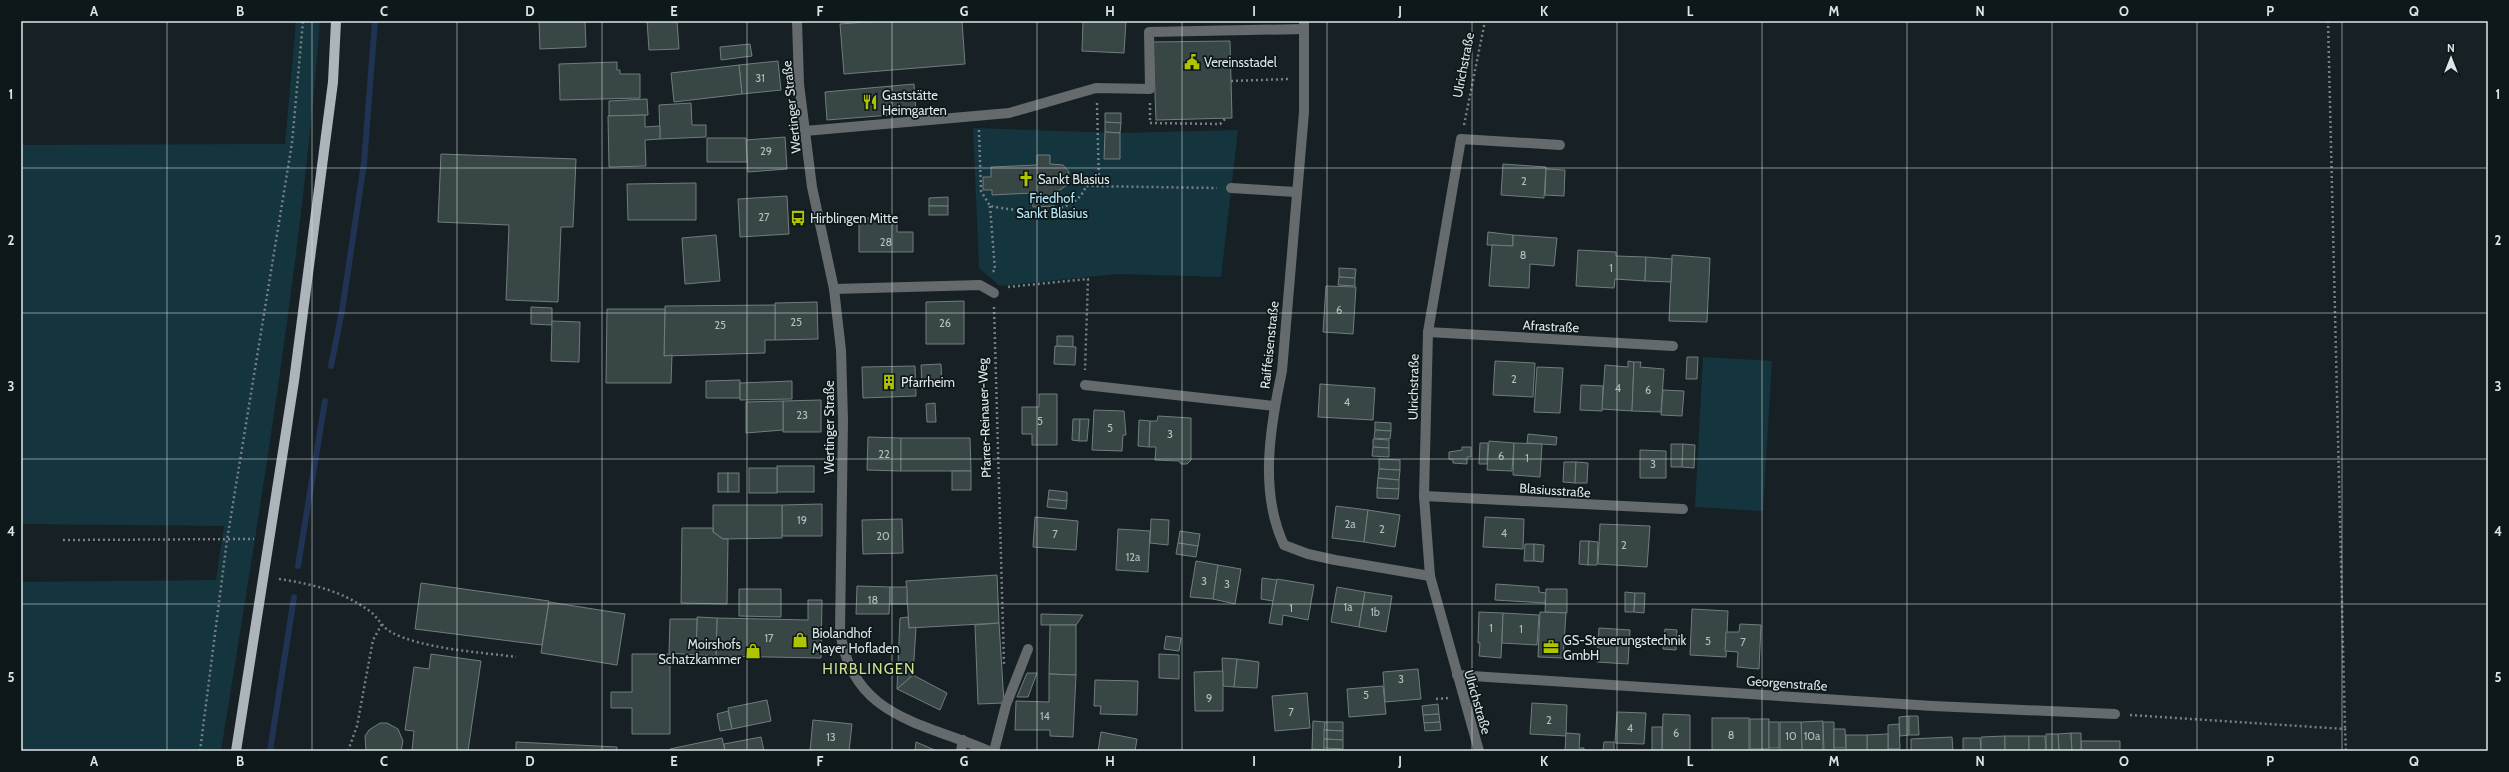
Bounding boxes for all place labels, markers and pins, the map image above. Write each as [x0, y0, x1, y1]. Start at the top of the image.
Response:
public building icon: Vereinsstadel [1183, 53, 1201, 71]
place label: Vereinsstadel [1204, 54, 1277, 70]
place label: Gaststätte Heimgarten [882, 87, 947, 118]
restaurant icon: Gaststätte Heimgarten [861, 93, 879, 111]
church icon: Sankt Blasius [1017, 170, 1035, 188]
place label: Sankt Blasius [1038, 171, 1110, 187]
bus stop icon: Hirblingen Mitte [789, 209, 807, 227]
place label: Hirblingen Mitte [810, 210, 898, 226]
building icon: Pfarrheim [880, 373, 898, 391]
place label: Pfarrheim [901, 374, 955, 390]
place label: Biolandhof Mayer Hofladen [812, 625, 899, 656]
shop icon: Biolandhof Mayer Hofladen [791, 631, 809, 649]
place label: GS-Steuerungstechnik GmbH [1563, 632, 1687, 663]
place label: Moirshofs Schatzkammer [658, 636, 742, 667]
office icon: GS-Steuerungstechnik GmbH [1542, 638, 1560, 656]
shop icon: Moirshofs Schatzkammer [744, 642, 762, 660]

